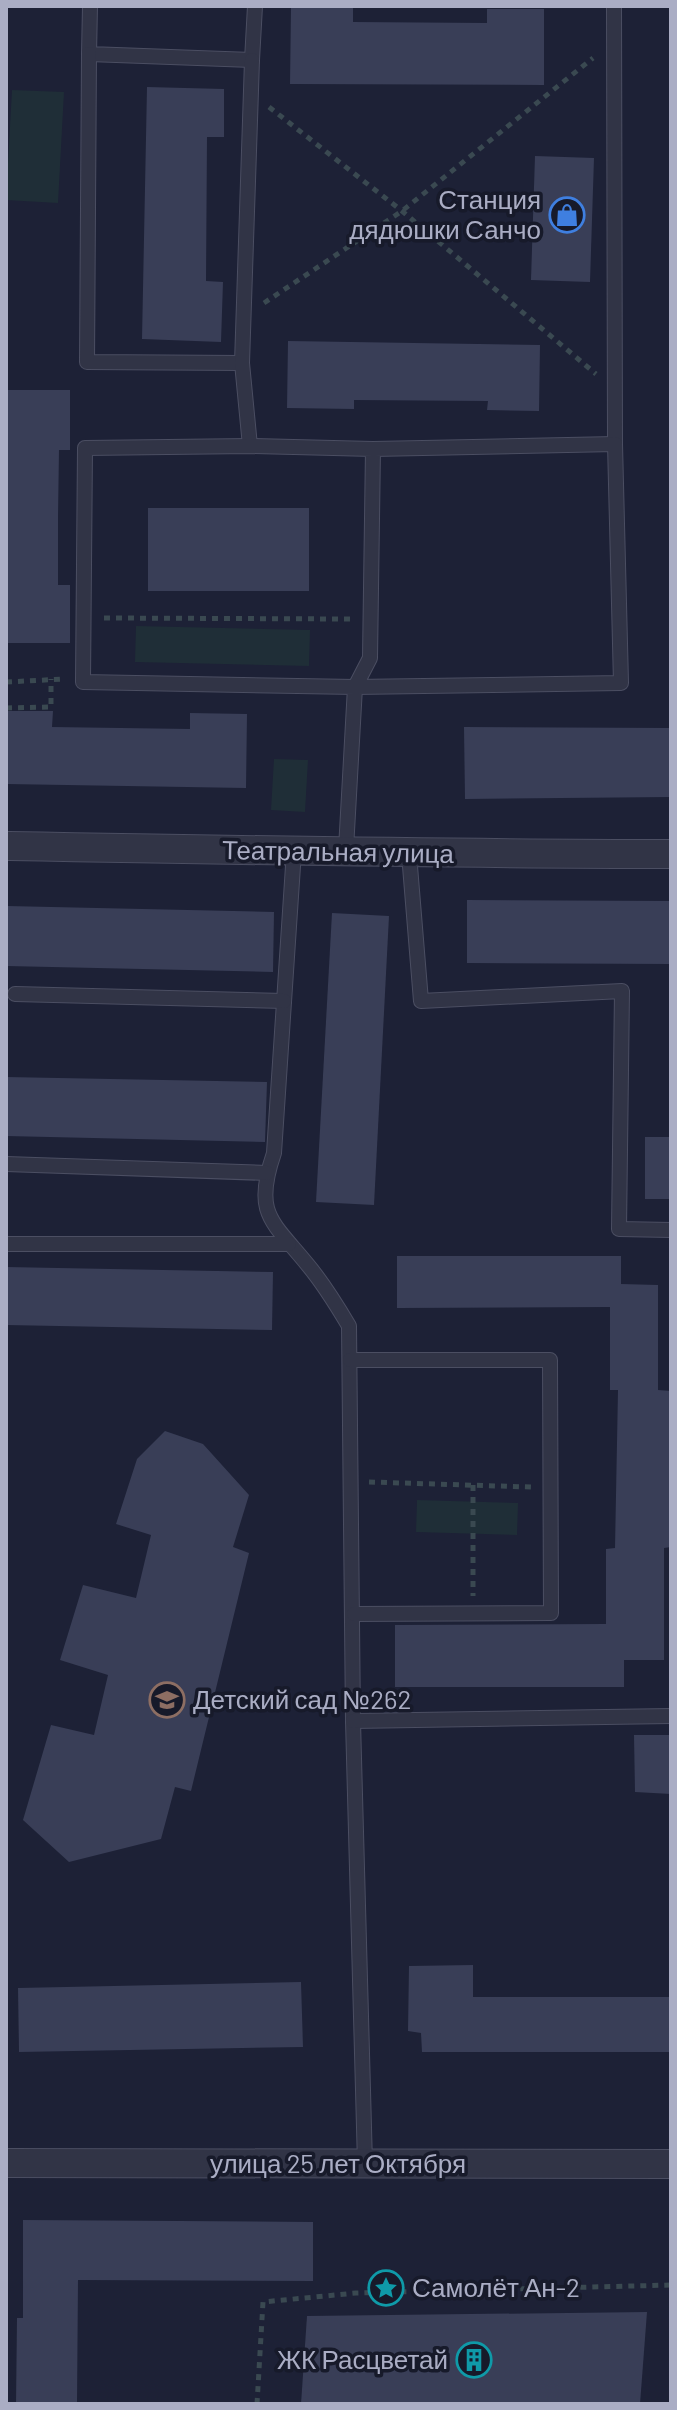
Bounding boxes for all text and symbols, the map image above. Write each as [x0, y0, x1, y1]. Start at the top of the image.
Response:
place label: Станция дядюшки Санчо [349, 183, 541, 244]
shop icon: Станция дядюшки Санчо [548, 196, 586, 234]
street label: Театральная улица [222, 833, 455, 868]
school or university icon: Детский сад №262 [148, 1681, 186, 1719]
place label: Детский сад №262 [193, 1683, 411, 1714]
street label: улица 25 лет Октября [210, 2147, 466, 2178]
place icon: Самолёт Ан-2 [367, 2269, 405, 2307]
place label: Самолёт Ан-2 [412, 2271, 580, 2302]
building icon: ЖК Расцветай [455, 2341, 493, 2379]
place label: ЖК Расцветай [277, 2343, 448, 2374]

